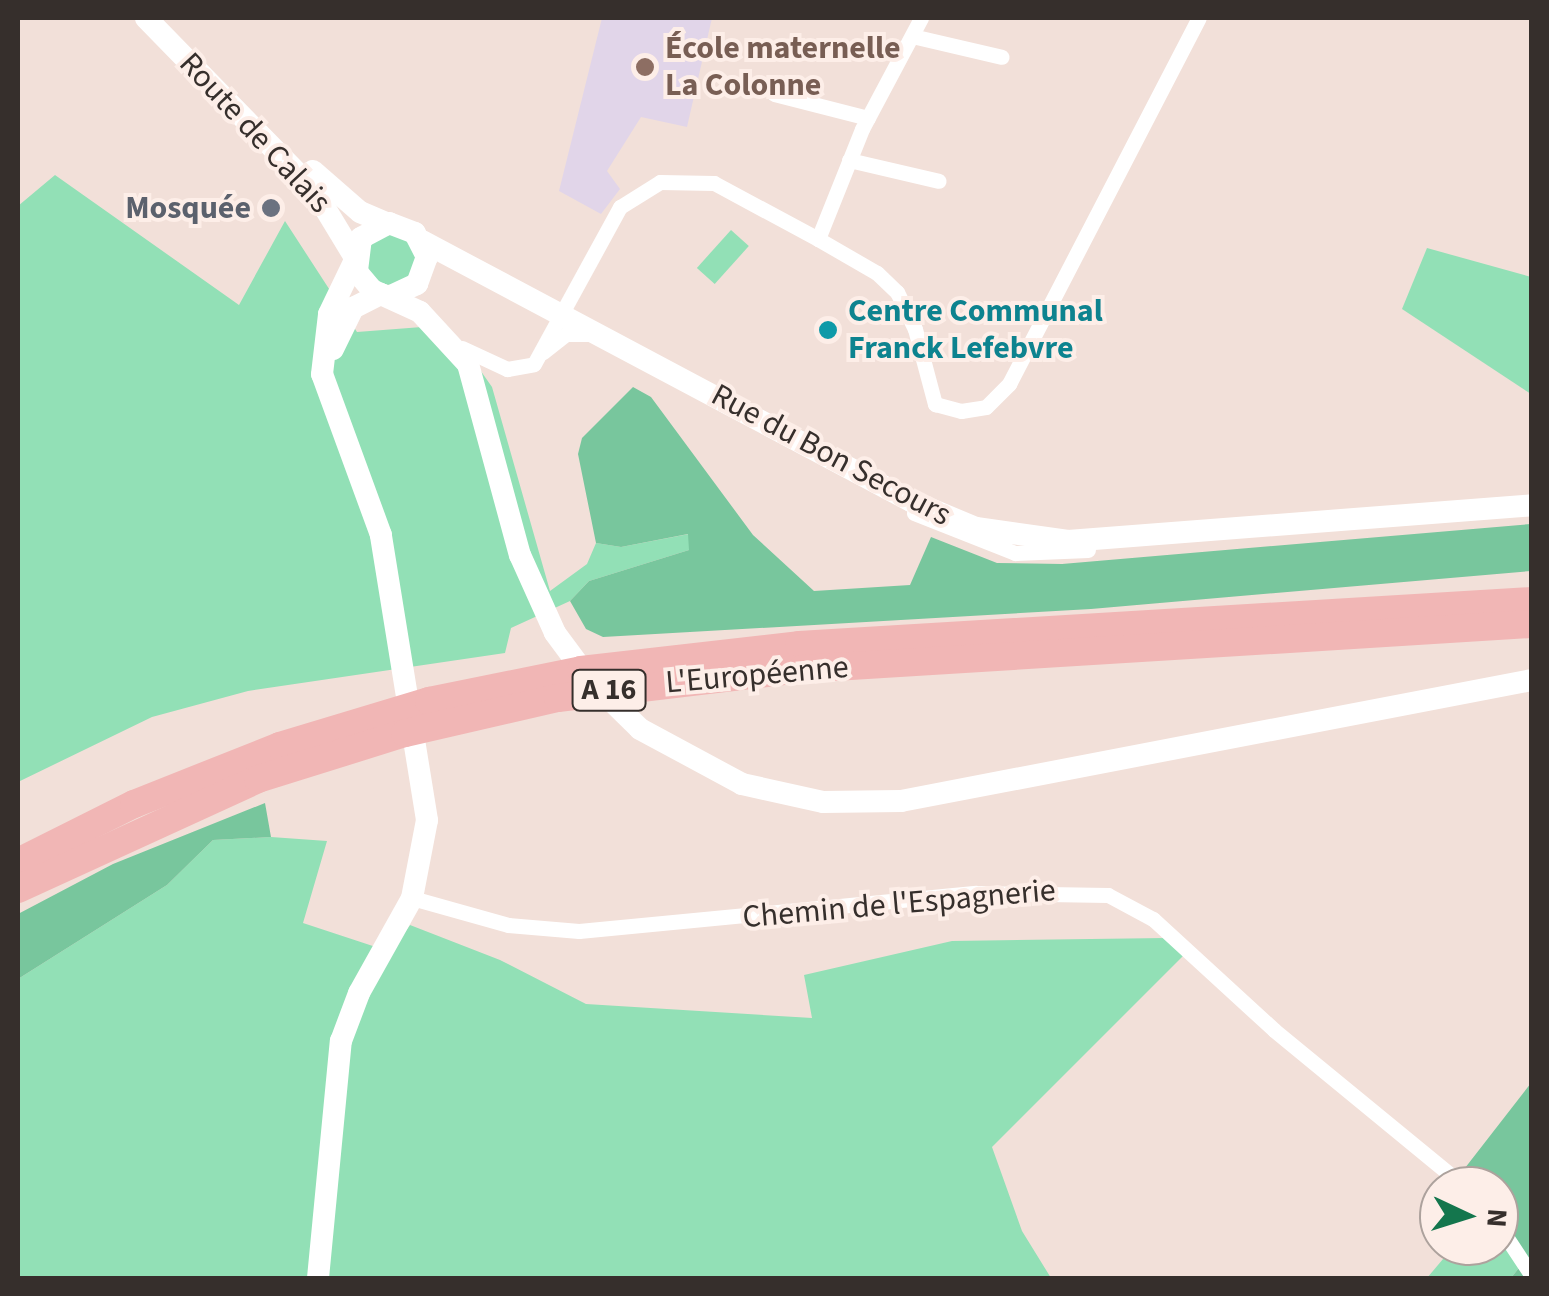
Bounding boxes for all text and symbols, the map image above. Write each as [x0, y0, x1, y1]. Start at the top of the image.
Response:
place label: École maternelle La Colonne [665, 30, 901, 105]
street label: Route de Calais [171, 45, 339, 221]
marker: École maternelle La Colonne [634, 56, 656, 78]
place label: Mosquée [125, 189, 251, 227]
marker: Mosquée [260, 197, 282, 219]
place label: Centre Communal Franck Lefebvre [848, 293, 1103, 368]
marker: Centre Communal Franck Lefebvre [817, 319, 839, 341]
street label: Rue du Bon Secours [705, 376, 957, 534]
street label: L'Européenne [664, 648, 850, 702]
road number: A 16 [572, 665, 646, 715]
street label: Chemin de l'Espagnerie [741, 871, 1057, 937]
north arrow [1419, 1166, 1519, 1266]
text: N [1476, 1207, 1518, 1229]

